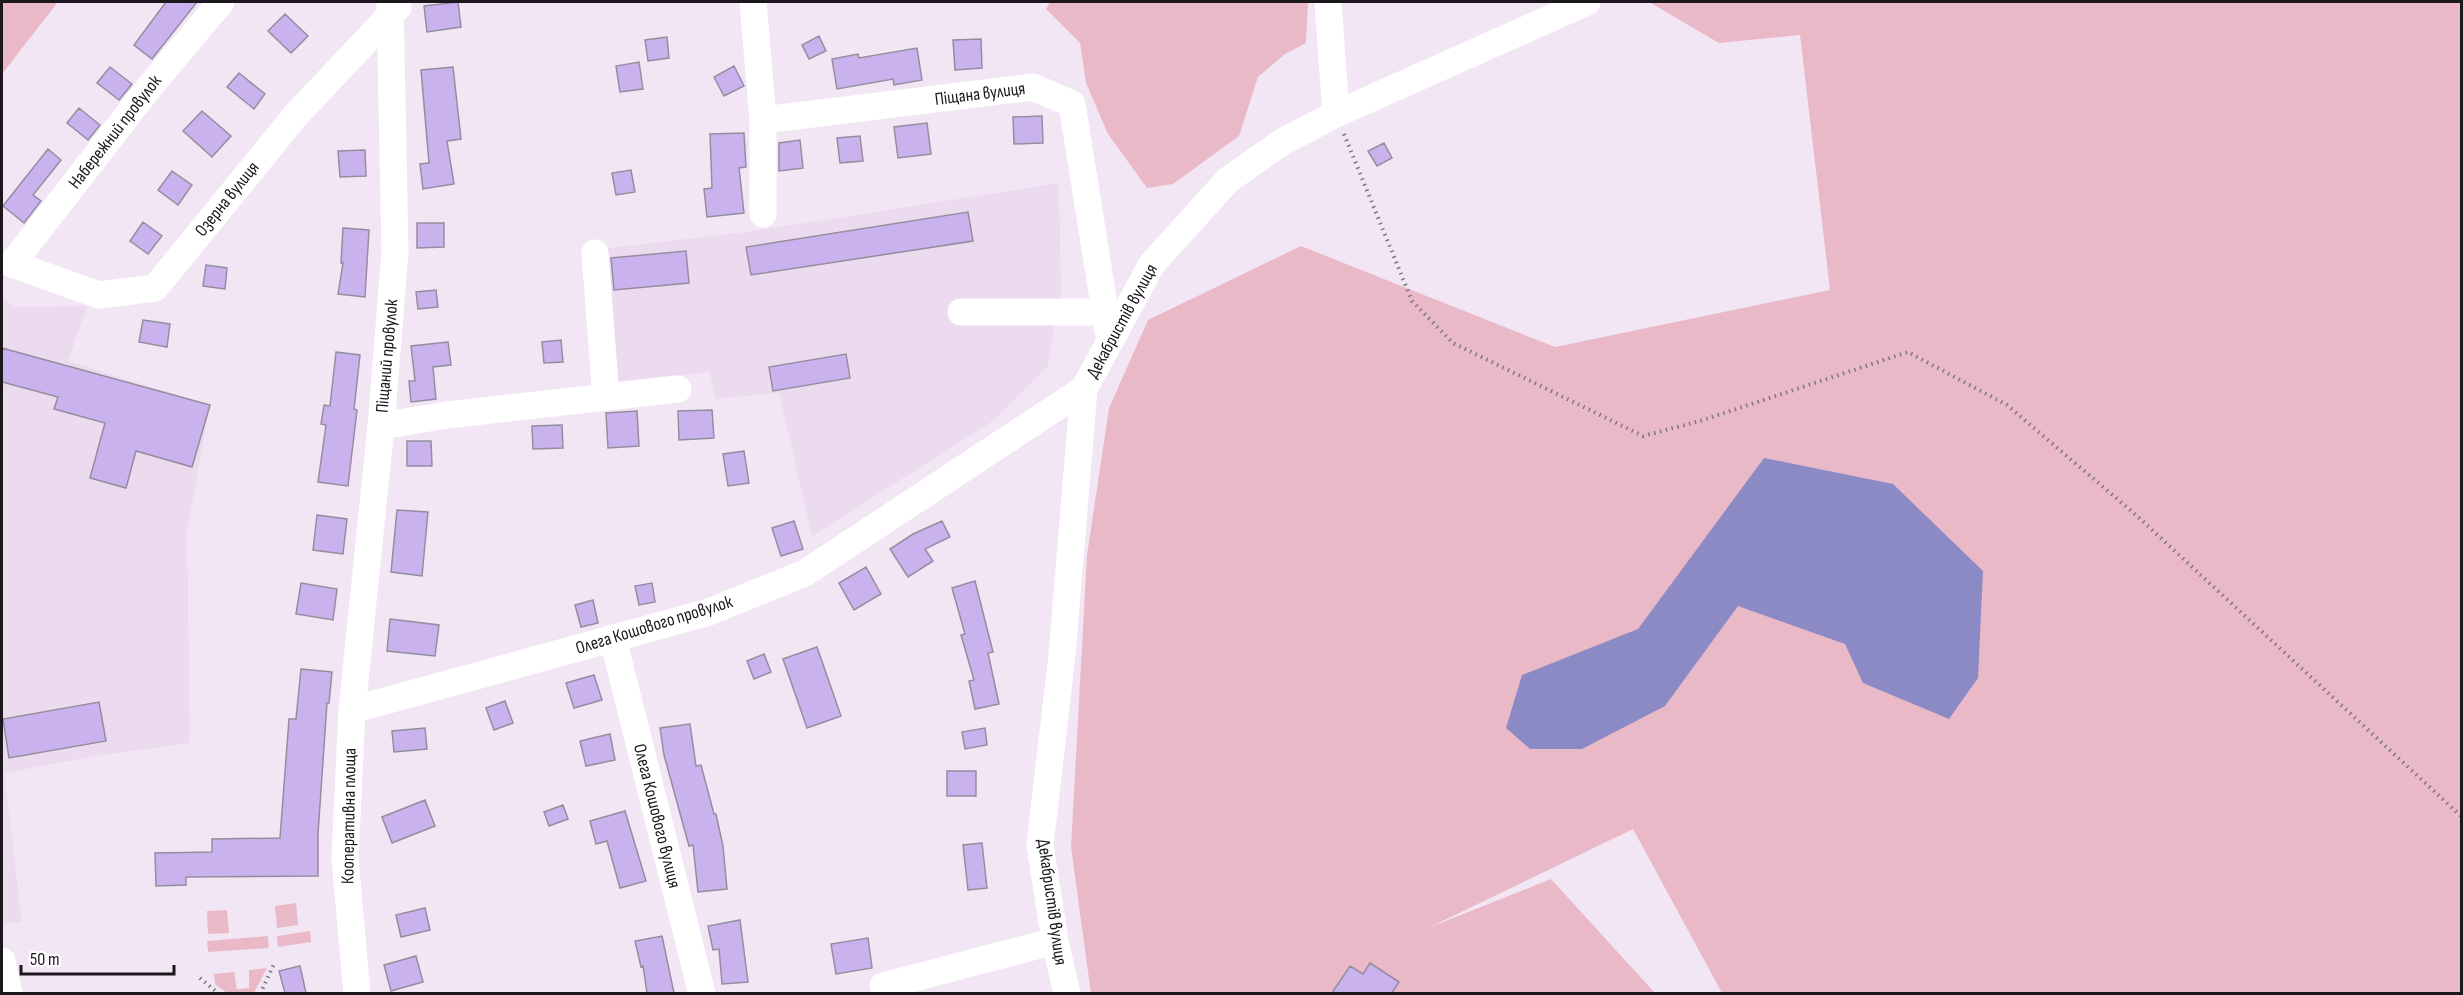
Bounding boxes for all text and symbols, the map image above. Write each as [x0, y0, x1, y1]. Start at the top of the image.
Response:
street label: Набережний провулок [64, 71, 166, 193]
street label: Піщана вулиця [934, 78, 1026, 110]
street label: Озерна вулиця [190, 157, 264, 241]
street label: Декабристів вулиця [1082, 260, 1162, 382]
street label: Піщаний провулок [372, 298, 402, 414]
street label: Олега Кошового провулок [573, 591, 735, 659]
street label: Олега Кошового вулиця [629, 742, 685, 890]
street label: Кооперативна площа [337, 748, 361, 884]
street label: Декабристів вулиця [1033, 838, 1071, 966]
scale bar [21, 938, 174, 976]
text: 50 m [30, 949, 60, 970]

